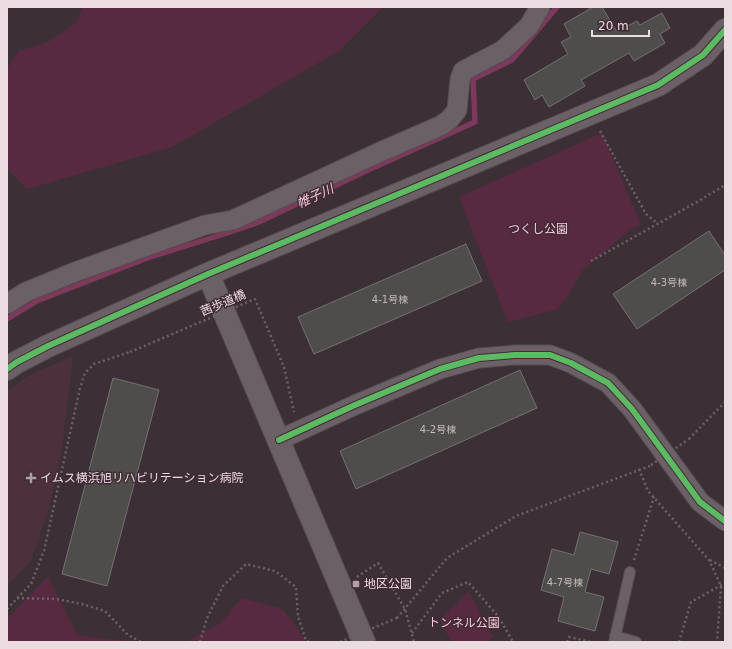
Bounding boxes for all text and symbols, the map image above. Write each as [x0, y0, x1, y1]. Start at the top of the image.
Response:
scale bar [592, 12, 649, 38]
text: 20 m [598, 19, 629, 33]
water label: 帷子川 [294, 180, 338, 211]
park label: つくし公園 [508, 222, 568, 236]
house number: 4-3号棟 [651, 277, 687, 288]
street label: 茜歩道橋 [198, 287, 248, 319]
house number: 4-1号棟 [372, 294, 408, 305]
house number: 4-2号棟 [420, 424, 456, 435]
place label: イムス横浜旭リハビリテーション病院 [40, 471, 244, 485]
marker: イムス横浜旭リハビリテーション病院 [25, 472, 37, 484]
place label: 地区公園 [364, 577, 412, 591]
house number: 4-7号棟 [547, 577, 583, 588]
marker: 地区公園 [351, 579, 361, 589]
park label: トンネル公園 [428, 616, 500, 630]

